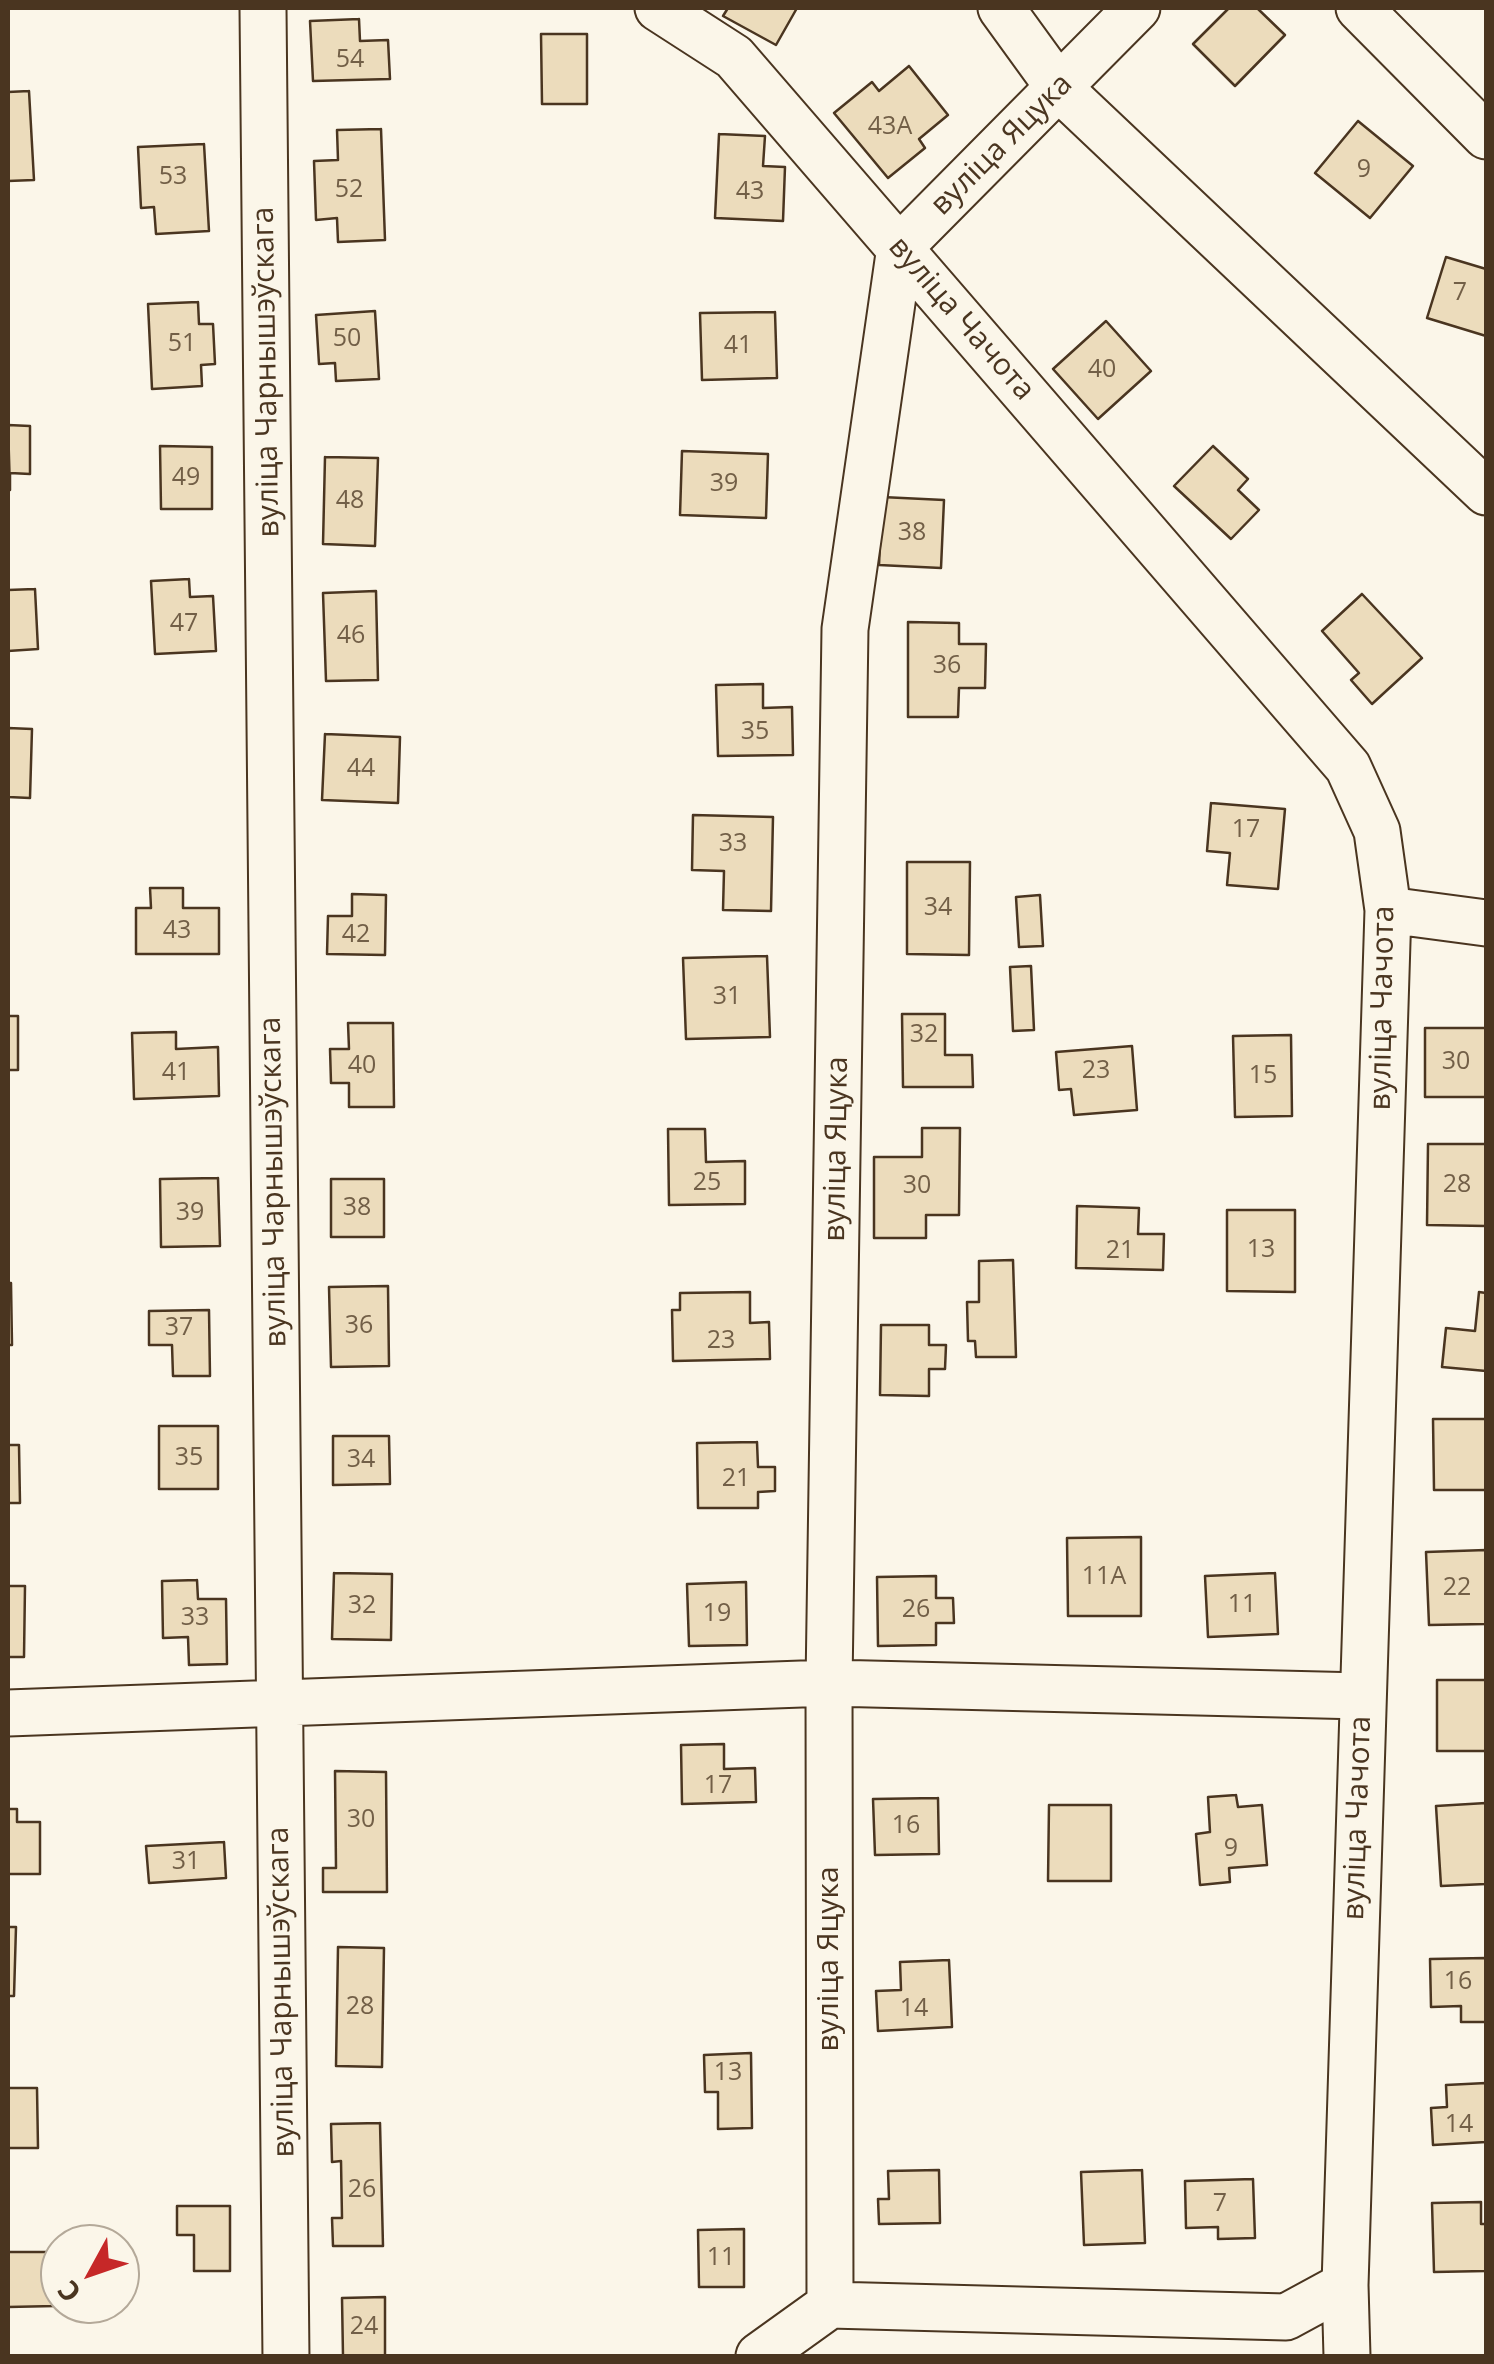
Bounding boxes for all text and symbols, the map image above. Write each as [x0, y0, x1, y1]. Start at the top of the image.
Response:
house number: 54 [336, 45, 364, 75]
street label: вуліца Яцука [924, 67, 1080, 223]
house number: 43А [868, 112, 912, 142]
house number: 9 [1357, 155, 1371, 185]
house number: 53 [159, 162, 187, 192]
house number: 52 [335, 175, 363, 205]
house number: 43 [736, 177, 764, 207]
street label: вуліца Чарнышэўскага [246, 206, 288, 538]
street label: вуліца Чачота [880, 230, 1042, 408]
house number: 7 [1453, 278, 1467, 308]
house number: 50 [333, 324, 361, 354]
house number: 51 [168, 329, 196, 359]
house number: 41 [724, 331, 752, 361]
house number: 40 [1088, 355, 1116, 385]
house number: 49 [172, 463, 200, 493]
house number: 39 [710, 469, 738, 499]
house number: 48 [336, 486, 364, 516]
house number: 38 [898, 518, 926, 548]
house number: 47 [170, 609, 198, 639]
house number: 46 [337, 621, 365, 651]
house number: 36 [933, 651, 961, 681]
house number: 35 [741, 717, 769, 747]
house number: 44 [347, 754, 375, 784]
house number: 17 [1232, 815, 1260, 845]
house number: 33 [719, 829, 747, 859]
house number: 34 [924, 893, 952, 923]
street label: вуліца Чачота [1363, 905, 1403, 1111]
house number: 43 [163, 916, 191, 946]
house number: 42 [342, 920, 370, 950]
house number: 31 [713, 982, 741, 1012]
street label: вуліца Чарнышэўскага [253, 1016, 295, 1348]
house number: 32 [910, 1020, 938, 1050]
house number: 30 [1442, 1047, 1470, 1077]
house number: 40 [348, 1051, 376, 1081]
street label: вуліца Яцука [817, 1056, 857, 1242]
house number: 23 [1082, 1056, 1110, 1086]
house number: 41 [162, 1058, 190, 1088]
house number: 15 [1249, 1061, 1277, 1091]
house number: 25 [693, 1168, 721, 1198]
house number: 28 [1443, 1170, 1471, 1200]
house number: 30 [903, 1171, 931, 1201]
house number: 38 [343, 1193, 371, 1223]
house number: 39 [176, 1198, 204, 1228]
house number: 13 [1247, 1235, 1275, 1265]
house number: 21 [1106, 1236, 1134, 1266]
house number: 36 [345, 1311, 373, 1341]
house number: 37 [165, 1313, 193, 1343]
house number: 23 [707, 1326, 735, 1356]
house number: 35 [175, 1443, 203, 1473]
house number: 34 [347, 1445, 375, 1475]
house number: 21 [722, 1464, 750, 1494]
house number: 11А [1082, 1562, 1126, 1592]
house number: 22 [1443, 1573, 1471, 1603]
house number: 11 [1228, 1590, 1256, 1620]
house number: 32 [348, 1591, 376, 1621]
house number: 26 [902, 1595, 930, 1625]
house number: 19 [703, 1599, 731, 1629]
house number: 33 [181, 1603, 209, 1633]
street label: вуліца Чачота [1336, 1715, 1380, 1921]
house number: 17 [704, 1771, 732, 1801]
house number: 30 [347, 1805, 375, 1835]
house number: 16 [892, 1811, 920, 1841]
street label: вуліца Чарнышэўскага [261, 1826, 303, 2158]
house number: 9 [1224, 1834, 1238, 1864]
house number: 31 [172, 1847, 200, 1877]
street label: вуліца Яцука [811, 1866, 847, 2052]
house number: 16 [1444, 1967, 1472, 1997]
house number: 28 [346, 1992, 374, 2022]
house number: 14 [900, 1994, 928, 2024]
house number: 13 [714, 2058, 742, 2088]
house number: 14 [1445, 2110, 1473, 2140]
house number: 26 [348, 2175, 376, 2205]
house number: 7 [1213, 2189, 1227, 2219]
north arrow [40, 2224, 140, 2324]
house number: 11 [707, 2243, 735, 2273]
text: С [48, 2273, 89, 2311]
house number: 24 [350, 2312, 378, 2342]

